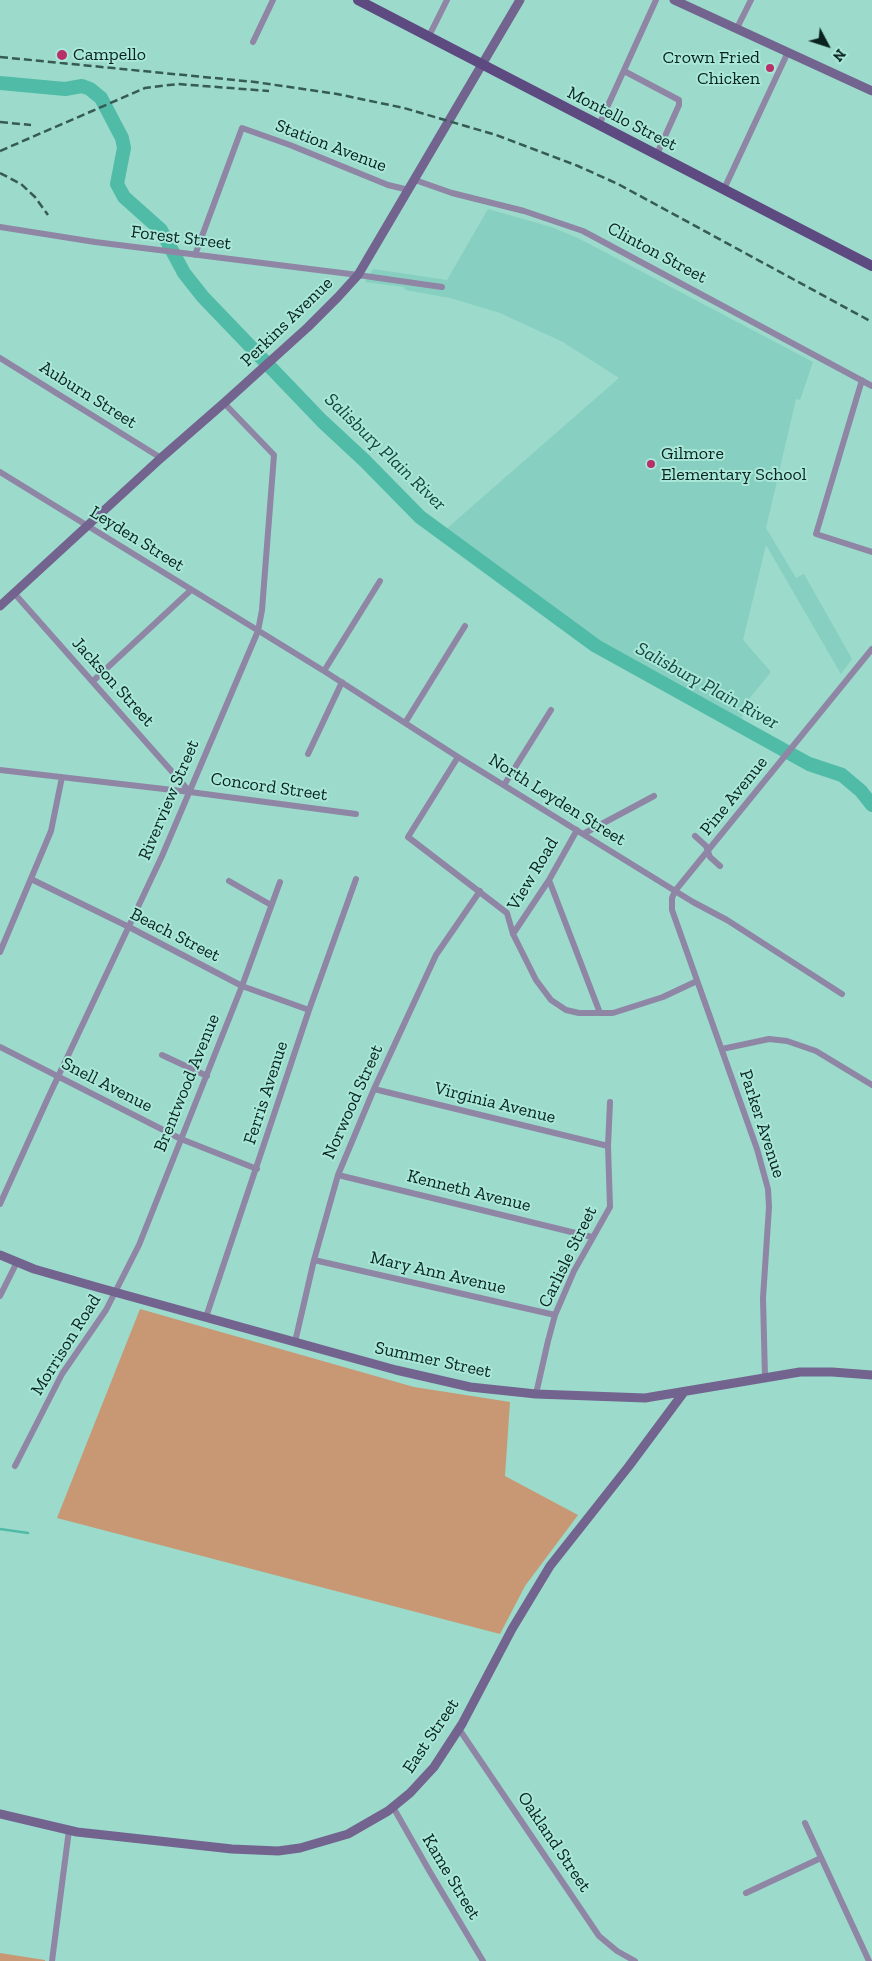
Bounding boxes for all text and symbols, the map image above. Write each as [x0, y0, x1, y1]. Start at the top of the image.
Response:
north arrow [802, 20, 852, 70]
place label: Campello [73, 44, 146, 66]
text: N [829, 45, 849, 64]
place label: Crown Fried Chicken [663, 47, 760, 90]
marker: Campello [55, 48, 69, 62]
marker: Crown Fried Chicken [764, 62, 776, 74]
street label: Montello Street [563, 82, 681, 156]
street label: Station Avenue [272, 115, 390, 177]
street label: Clinton Street [604, 218, 710, 288]
street label: Forest Street [130, 221, 232, 255]
street label: Perkins Avenue [236, 273, 338, 371]
street label: Auburn Street [35, 357, 141, 433]
water label: Salisbury Plain River [320, 388, 450, 516]
place label: Gilmore Elementary School [661, 443, 807, 486]
marker: Gilmore Elementary School [645, 458, 657, 470]
street label: Leyden Street [86, 501, 188, 577]
street label: Jackson Street [67, 633, 159, 731]
water label: Salisbury Plain River [632, 637, 782, 735]
street label: Riverview Street [134, 737, 204, 863]
street label: North Leyden Street [484, 749, 630, 851]
street label: Pine Avenue [696, 752, 772, 840]
street label: Concord Street [209, 768, 329, 806]
street label: View Road [503, 834, 563, 914]
street label: Beach Street [126, 903, 224, 967]
street label: Brentwood Avenue [149, 1011, 225, 1155]
street label: Ferris Avenue [239, 1039, 293, 1147]
street label: Norwood Street [318, 1041, 388, 1163]
street label: Snell Avenue [58, 1053, 156, 1117]
street label: Parker Avenue [734, 1067, 790, 1181]
street label: Virginia Avenue [432, 1078, 558, 1128]
street label: Kenneth Avenue [405, 1165, 533, 1217]
street label: Carlisle Street [534, 1203, 602, 1311]
street label: Mary Ann Avenue [368, 1247, 508, 1299]
street label: Morrison Road [26, 1290, 106, 1400]
street label: Summer Street [373, 1337, 493, 1383]
street label: East Street [398, 1695, 464, 1777]
street label: Oakland Street [513, 1788, 595, 1896]
street label: Kame Street [417, 1830, 485, 1924]

